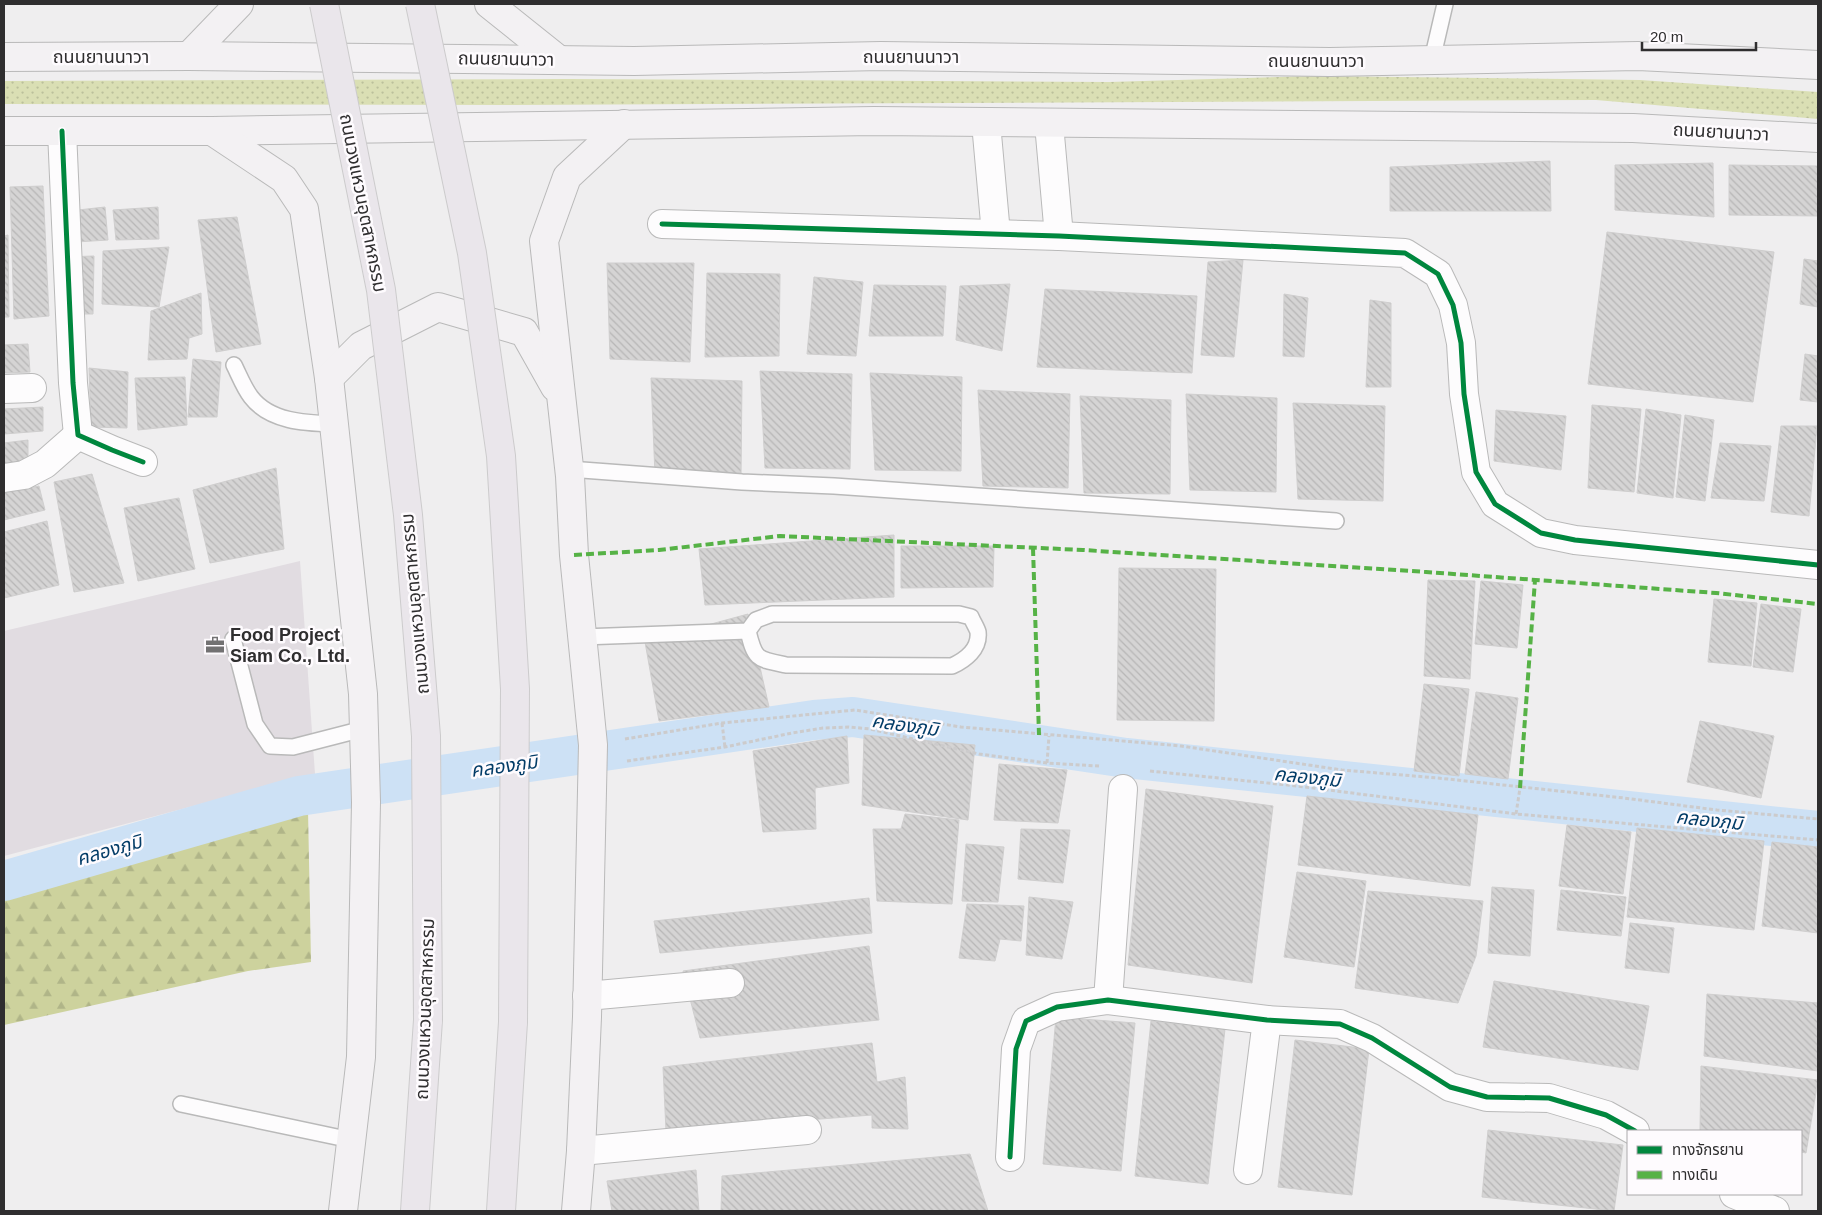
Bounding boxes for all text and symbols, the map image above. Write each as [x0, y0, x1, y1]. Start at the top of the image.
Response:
scale bar [1642, 20, 1756, 52]
text: 20 m [1650, 28, 1683, 45]
street label: ถนนยานนาวา [53, 47, 149, 67]
street label: ถนนยานนาวา [863, 47, 959, 67]
street label: ถนนยานนาวา [458, 48, 554, 70]
street label: ถนนยานนาวา [1268, 51, 1364, 71]
street label: ถนนวงแหวนอุตสาหกรรม [335, 112, 390, 294]
street label: ถนนยานนาวา [1672, 119, 1770, 145]
street label: ถนนวงแหวนอุตสาหกรรม [397, 513, 434, 695]
place label: Food Project Siam Co., Ltd. [230, 625, 350, 666]
office icon: Food Project Siam Co., Ltd. [204, 634, 226, 656]
water label: คลองภูมิ [870, 710, 942, 742]
water label: คลองภูมิ [469, 751, 541, 783]
water label: คลองภูมิ [1273, 763, 1343, 793]
water label: คลองภูมิ [1675, 806, 1745, 836]
water label: คลองภูมิ [74, 830, 147, 871]
street label: ถนนวงแหวนอุตสาหกรรม [412, 918, 439, 1100]
legend [1627, 1130, 1802, 1195]
text: ทางจักรยาน [1672, 1141, 1744, 1158]
text: ทางเดิน [1672, 1166, 1718, 1183]

